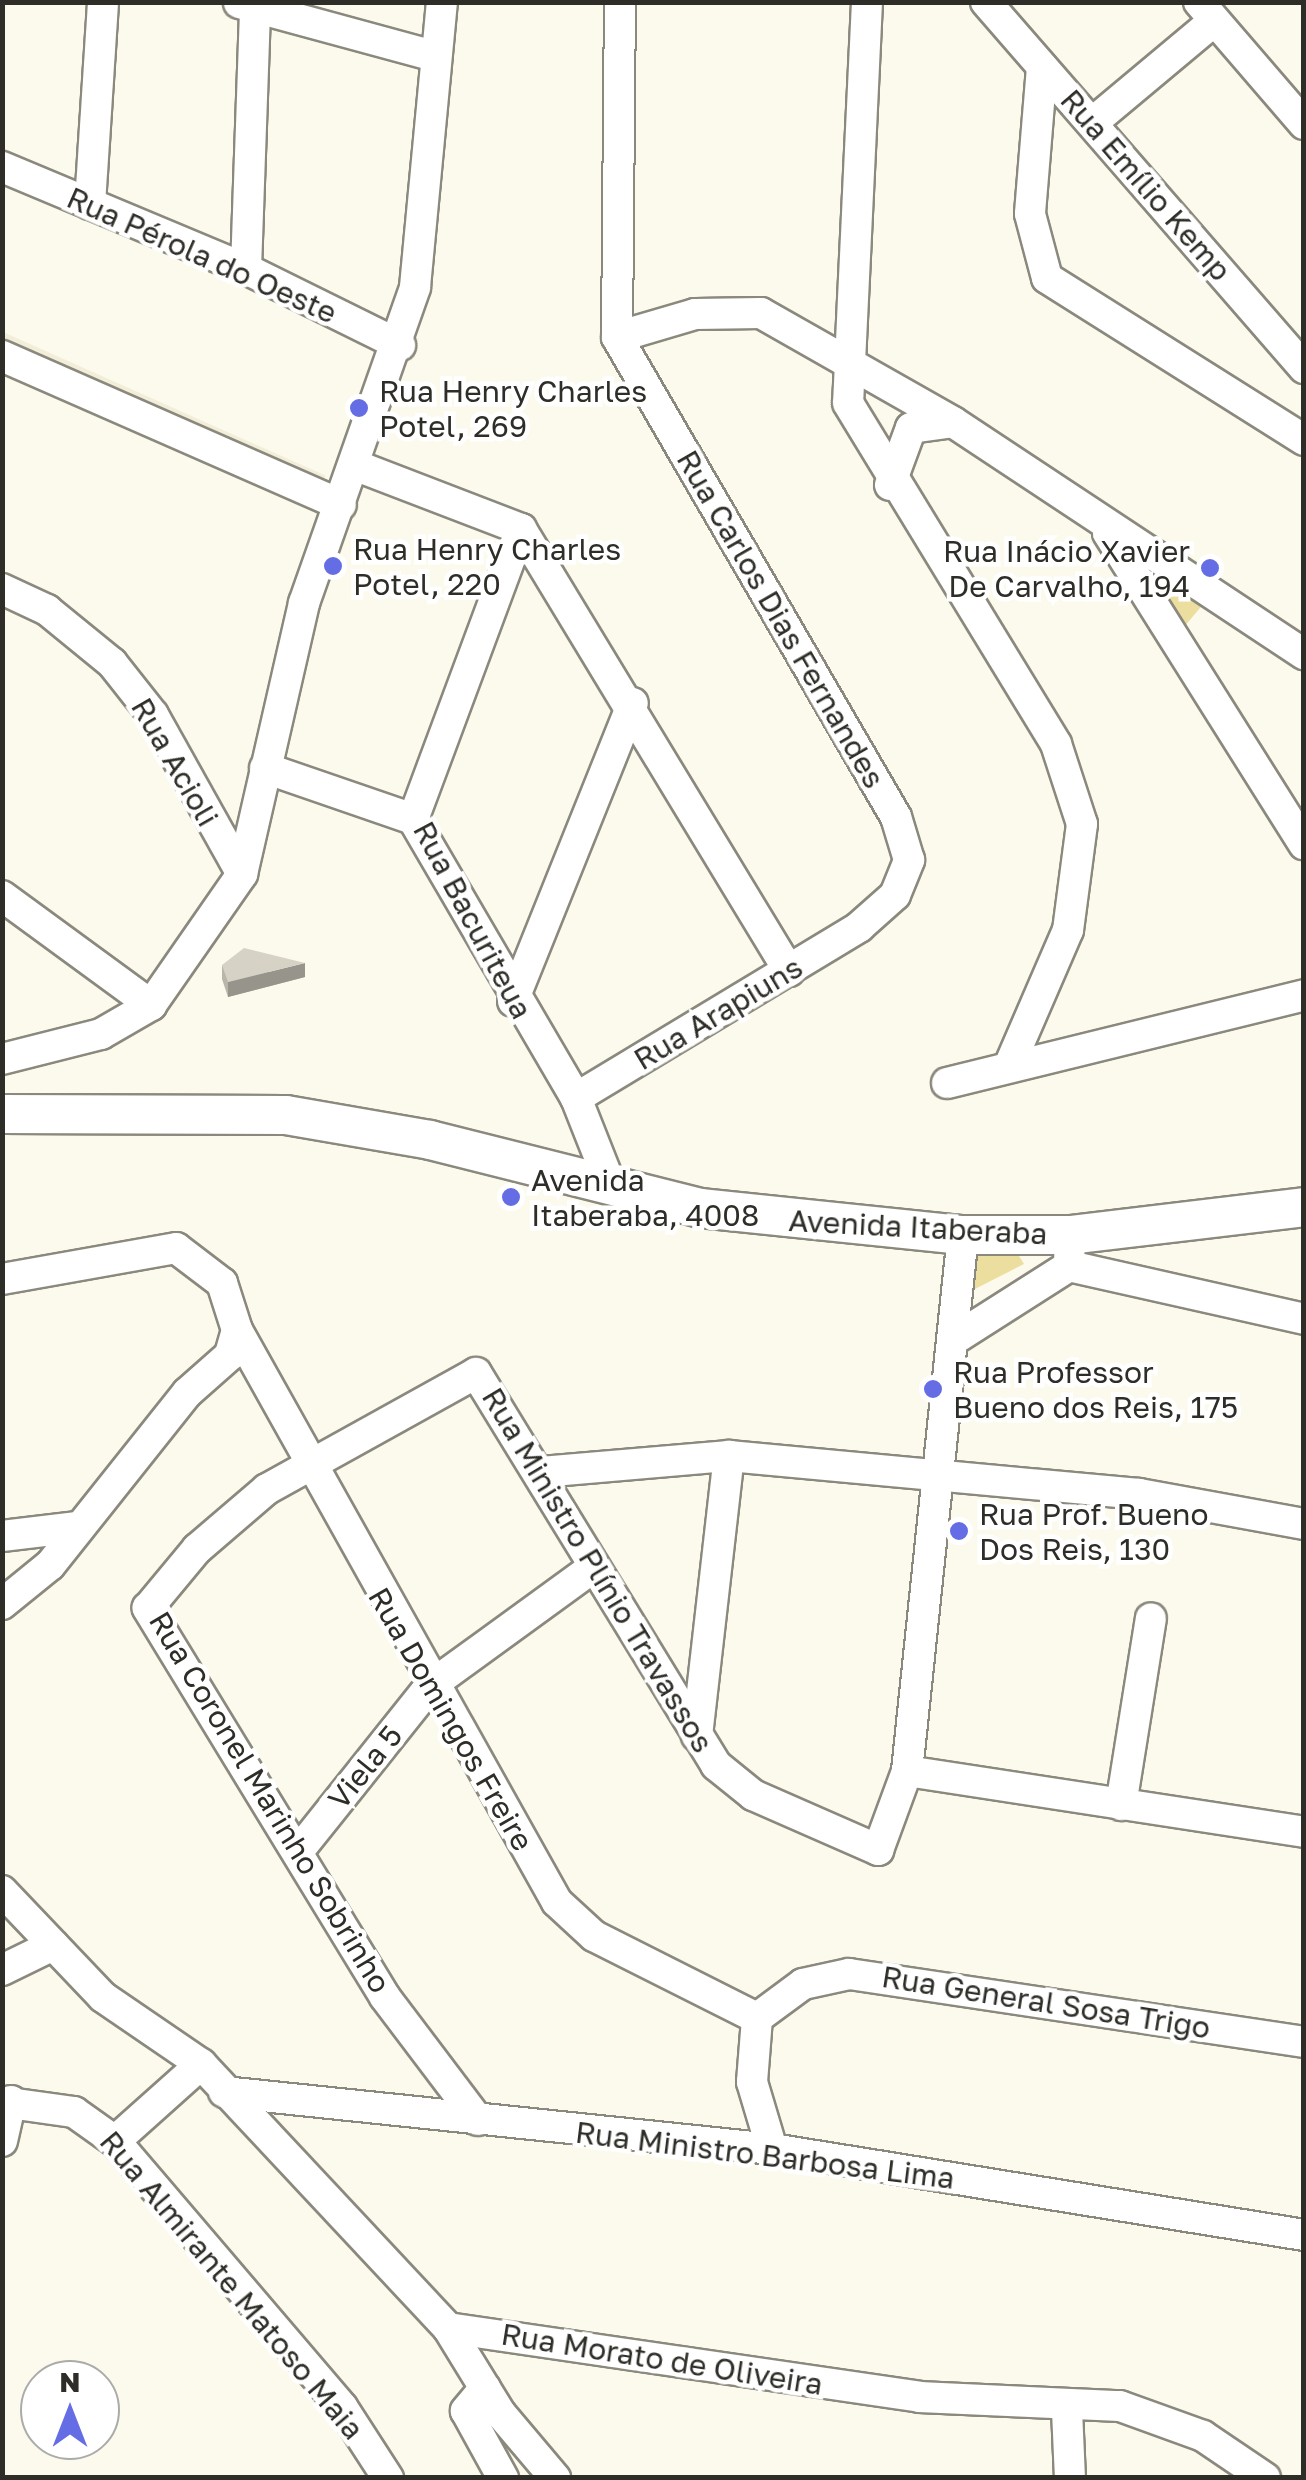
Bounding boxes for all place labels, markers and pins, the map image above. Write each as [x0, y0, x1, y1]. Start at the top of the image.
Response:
place label: Rua Henry Charles Potel, 269 [379, 373, 647, 444]
marker: Rua Henry Charles Potel, 269 [348, 397, 370, 419]
place label: Rua Henry Charles Potel, 220 [353, 531, 621, 602]
place label: Rua Inácio Xavier De Carvalho, 194 [943, 533, 1190, 604]
marker: Rua Henry Charles Potel, 220 [322, 555, 344, 577]
marker: Rua Inácio Xavier De Carvalho, 194 [1199, 557, 1221, 579]
place label: Avenida Itaberaba, 4008 [531, 1162, 759, 1232]
marker: Avenida Itaberaba, 4008 [500, 1186, 522, 1208]
place label: Rua Professor Bueno dos Reis, 175 [953, 1354, 1238, 1424]
marker: Rua Professor Bueno dos Reis, 175 [922, 1378, 944, 1400]
place label: Rua Prof. Bueno Dos Reis, 130 [979, 1496, 1208, 1566]
marker: Rua Prof. Bueno Dos Reis, 130 [948, 1520, 970, 1542]

